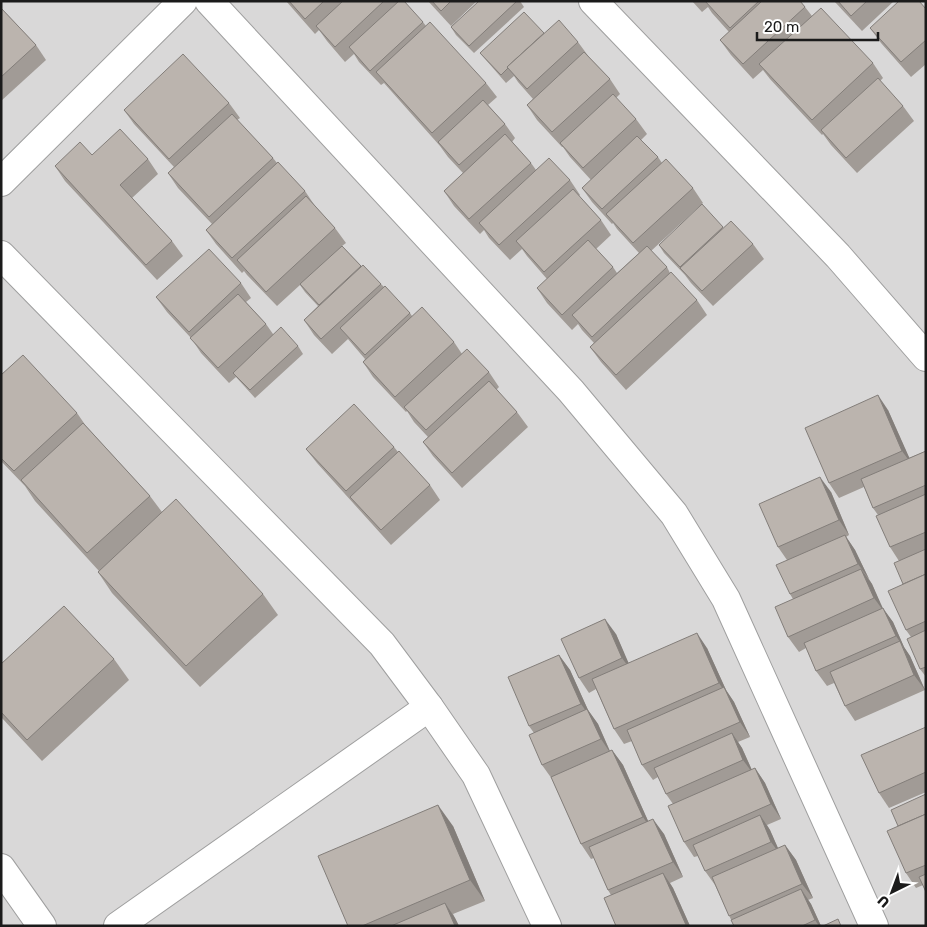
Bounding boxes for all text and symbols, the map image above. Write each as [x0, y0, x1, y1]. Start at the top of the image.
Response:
scale bar [757, 10, 878, 42]
text: 20 m [764, 18, 799, 36]
north arrow [867, 867, 917, 917]
text: U [874, 892, 893, 911]

